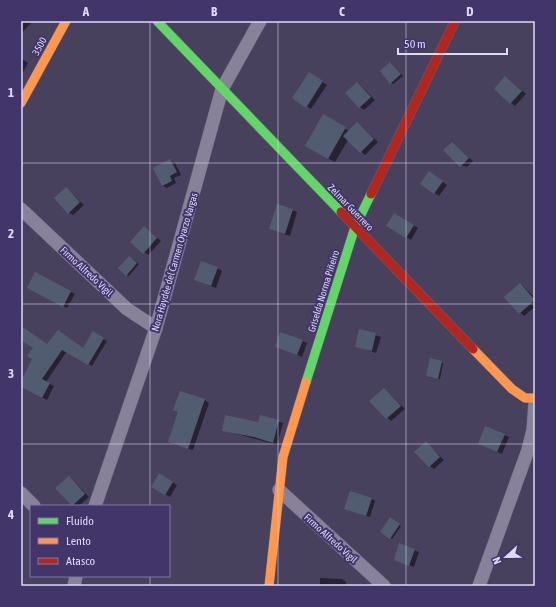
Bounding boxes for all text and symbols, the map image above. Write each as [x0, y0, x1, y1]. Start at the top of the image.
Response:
text: A [82, 4, 90, 19]
text: B [211, 4, 218, 19]
text: C [339, 4, 345, 19]
text: D [466, 4, 474, 19]
scale bar [398, 30, 507, 56]
street label: 3500 [30, 35, 49, 57]
text: 50 m [404, 37, 426, 51]
text: 1 [8, 85, 14, 100]
street label: Zelmar Guerrero [326, 182, 376, 233]
street label: Nora Haydée del Carmen Oyarzo Vargas [149, 191, 200, 333]
text: 2 [8, 226, 14, 241]
street label: Firmo Alfredo Vigil [58, 244, 115, 299]
street label: Griselda Norma Piñeiro [306, 249, 341, 333]
text: 3 [8, 366, 14, 381]
legend [30, 505, 170, 577]
text: 4 [7, 507, 14, 522]
street label: Firmo Alfredo Vigil [302, 512, 360, 565]
text: Fluido [66, 514, 94, 528]
text: Lento [66, 534, 91, 548]
north arrow [486, 537, 526, 577]
text: Atasco [66, 554, 96, 568]
text: N [490, 555, 504, 566]

